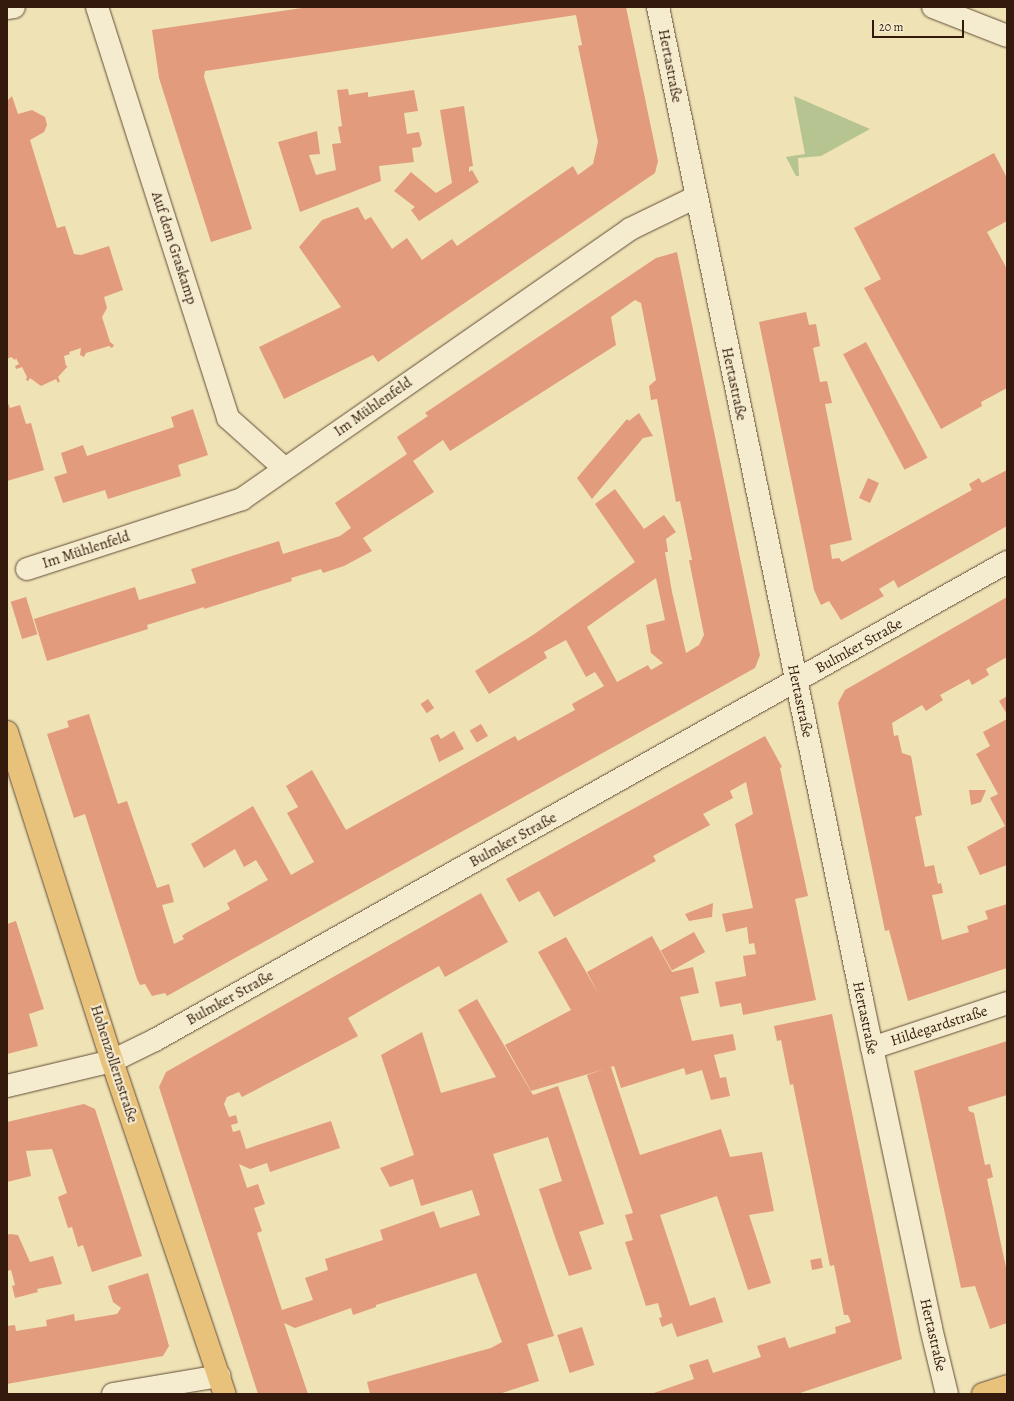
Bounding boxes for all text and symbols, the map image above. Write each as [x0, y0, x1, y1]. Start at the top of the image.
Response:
scale bar [874, 12, 966, 38]
text: 20 m [879, 19, 903, 35]
street label: Hertastraße [654, 28, 686, 104]
street label: Auf dem Graskamp [147, 189, 201, 307]
street label: Hertastraße [717, 346, 751, 422]
street label: Im Mühlenfeld [331, 374, 415, 440]
street label: Im Mühlenfeld [40, 527, 132, 573]
street label: Bulmker Straße [812, 615, 906, 677]
street label: Hertastraße [783, 663, 817, 739]
street label: Bulmker Straße [466, 809, 560, 871]
street label: Bulmker Straße [183, 967, 277, 1029]
street label: Hertastraße [848, 980, 882, 1056]
street label: Hildegardstraße [888, 1002, 990, 1050]
street label: Hohenzollernstraße [86, 1003, 142, 1125]
street label: Hertastraße [916, 1297, 950, 1373]

